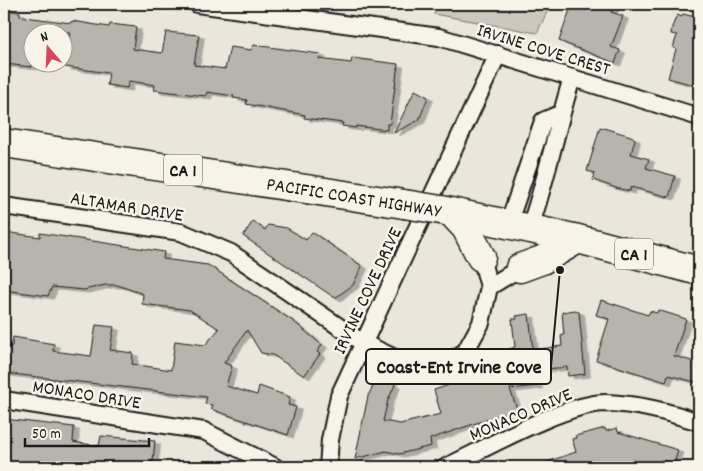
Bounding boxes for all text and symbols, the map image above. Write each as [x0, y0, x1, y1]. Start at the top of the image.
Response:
street label: IRVINE COVE CREST [473, 18, 613, 85]
north arrow [22, 22, 72, 72]
text: N [38, 27, 51, 48]
road number: CA 1 [164, 154, 202, 186]
street label: PACIFIC COAST HIGHWAY [264, 172, 444, 227]
street label: ALTAMAR DRIVE [68, 186, 185, 231]
street label: IRVINE COVE DRIVE [328, 223, 411, 360]
road number: CA 1 [615, 238, 653, 270]
callout: Coast-Ent Irvine Cove [366, 349, 551, 384]
text: Coast-Ent Irvine Cove [376, 355, 542, 383]
street label: MONACO DRIVE [30, 375, 143, 418]
street label: MONACO DRIVE [466, 382, 577, 450]
scale bar [25, 416, 149, 448]
text: 50 m [32, 424, 61, 446]

